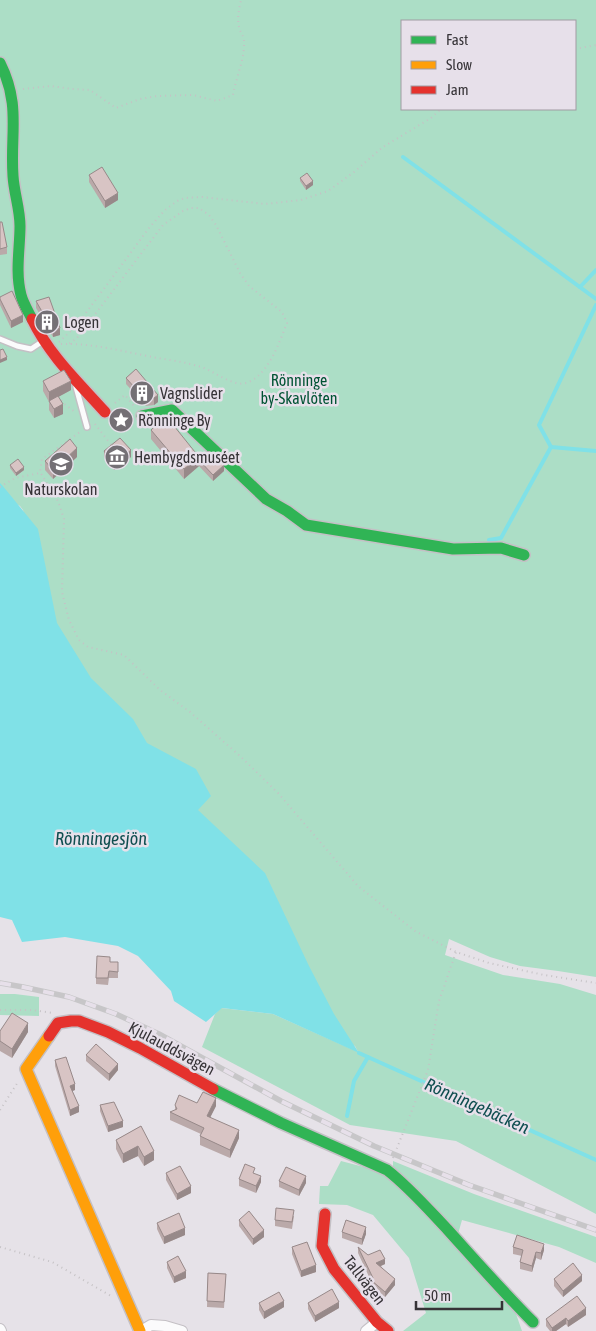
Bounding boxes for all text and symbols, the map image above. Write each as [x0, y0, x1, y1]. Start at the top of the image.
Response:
legend [401, 20, 576, 110]
text: Fast [446, 31, 468, 48]
text: Slow [446, 56, 472, 73]
text: Jam [446, 81, 469, 98]
building icon: Logen [34, 309, 60, 335]
place label: Logen [64, 313, 99, 332]
park label: Rönninge by-Skavlöten [261, 371, 337, 408]
building icon: Vagnslider [129, 380, 155, 406]
place label: Vagnslider [160, 384, 223, 403]
place icon: Rönninge By [108, 407, 134, 433]
place label: Rönninge By [138, 411, 211, 430]
museum icon: Hembygdsmuséet [104, 444, 130, 470]
place label: Hembygdsmuséet [134, 448, 240, 467]
school or university icon: Naturskolan [48, 451, 74, 477]
place label: Naturskolan [24, 480, 98, 498]
water label: Rönningesjön [55, 828, 147, 849]
street label: Kjulauddsvägen [125, 1018, 218, 1079]
water label: Rönningebäcken [422, 1073, 533, 1138]
street label: Tallvägen [340, 1252, 390, 1309]
scale bar [416, 1278, 502, 1310]
text: 50 m [424, 1287, 451, 1304]

